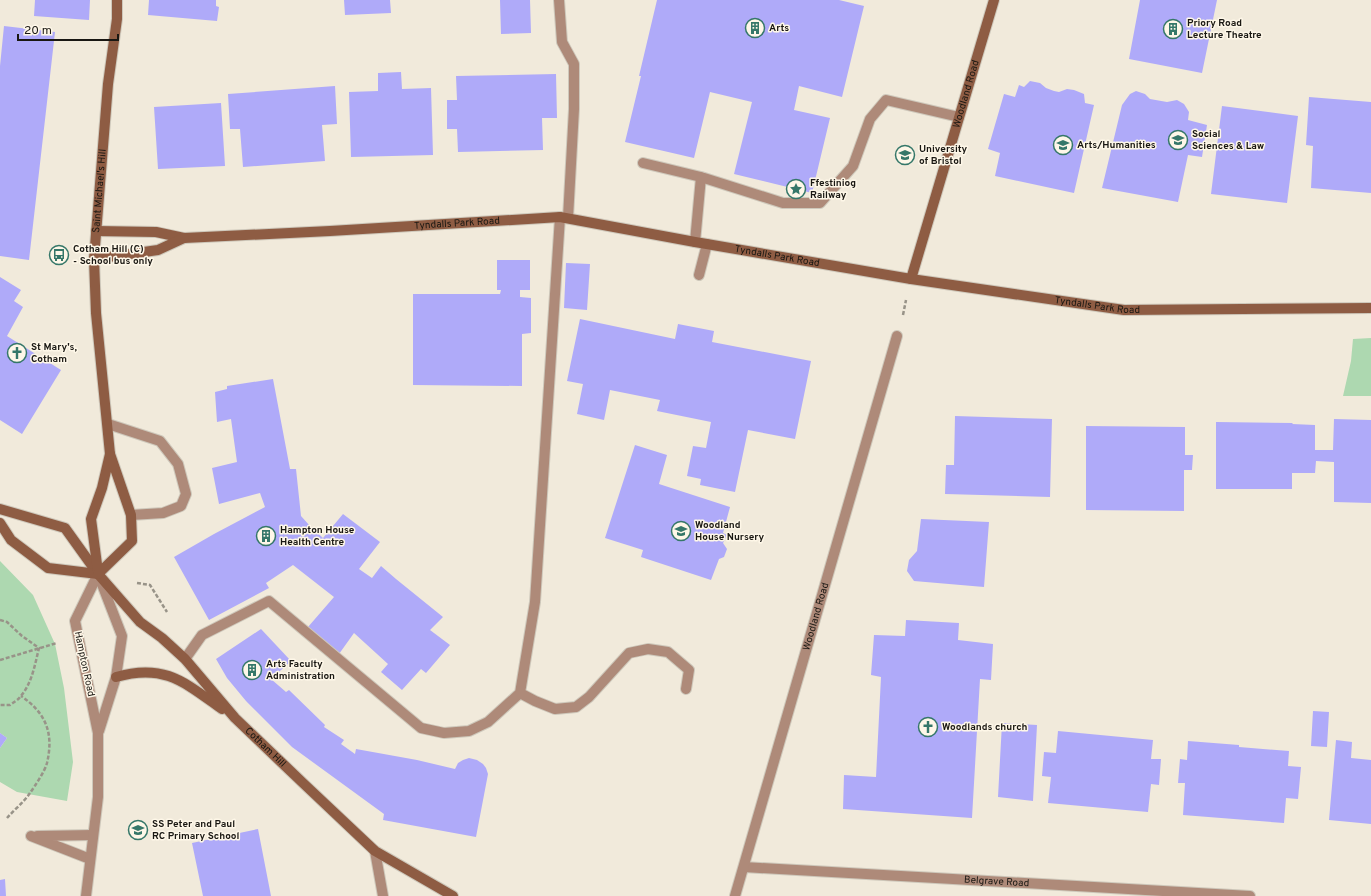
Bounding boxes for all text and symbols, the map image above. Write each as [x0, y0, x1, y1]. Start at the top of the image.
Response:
scale bar [18, 16, 118, 42]
building icon: Arts [744, 17, 766, 39]
place label: Priory Road Lecture Theatre [1187, 17, 1262, 42]
building icon: Priory Road Lecture Theatre [1162, 18, 1184, 40]
place label: Arts [769, 22, 789, 35]
text: 20 m [24, 23, 52, 39]
street label: Woodland Road [950, 58, 982, 130]
place label: Social Sciences & Law [1192, 128, 1265, 153]
school or university icon: Social Sciences & Law [1167, 129, 1189, 151]
school or university icon: Arts/Humanities [1052, 134, 1074, 156]
place label: Arts/Humanities [1077, 139, 1156, 152]
place label: University of Bristol [919, 143, 967, 168]
school or university icon: University of Bristol [894, 144, 916, 166]
street label: Saint Michael's Hill [90, 148, 109, 233]
place label: Ffestiniog Railway [810, 177, 856, 202]
place icon: Ffestiniog Railway [785, 178, 807, 200]
street label: Tyndalls Park Road [414, 214, 500, 232]
street label: Tyndalls Park Road [734, 242, 821, 270]
place label: Cotham Hill (C) - School bus only [73, 243, 153, 268]
bus stop icon: Cotham Hill (C) - School bus only [48, 244, 70, 266]
street label: Tyndalls Park Road [1054, 293, 1140, 317]
place label: St Mary's, Cotham [31, 341, 78, 366]
church icon: St Mary's, Cotham [6, 342, 28, 364]
place label: Woodland House Nursery [695, 519, 765, 544]
school or university icon: Woodland House Nursery [670, 520, 692, 542]
place label: Hampton House Health Centre [280, 524, 355, 549]
building icon: Hampton House Health Centre [255, 525, 277, 547]
street label: Woodland Road [800, 581, 832, 652]
street label: Hampton Road [71, 630, 97, 698]
place label: Arts Faculty Administration [266, 658, 335, 683]
building icon: Arts Faculty Administration [241, 659, 263, 681]
church icon: Woodlands church [917, 716, 939, 738]
place label: Woodlands church [942, 721, 1028, 734]
street label: Cotham Hill [242, 724, 289, 770]
place label: SS Peter and Paul RC Primary School [152, 818, 240, 843]
school or university icon: SS Peter and Paul RC Primary School [127, 819, 149, 841]
street label: Belgrave Road [964, 873, 1030, 890]

